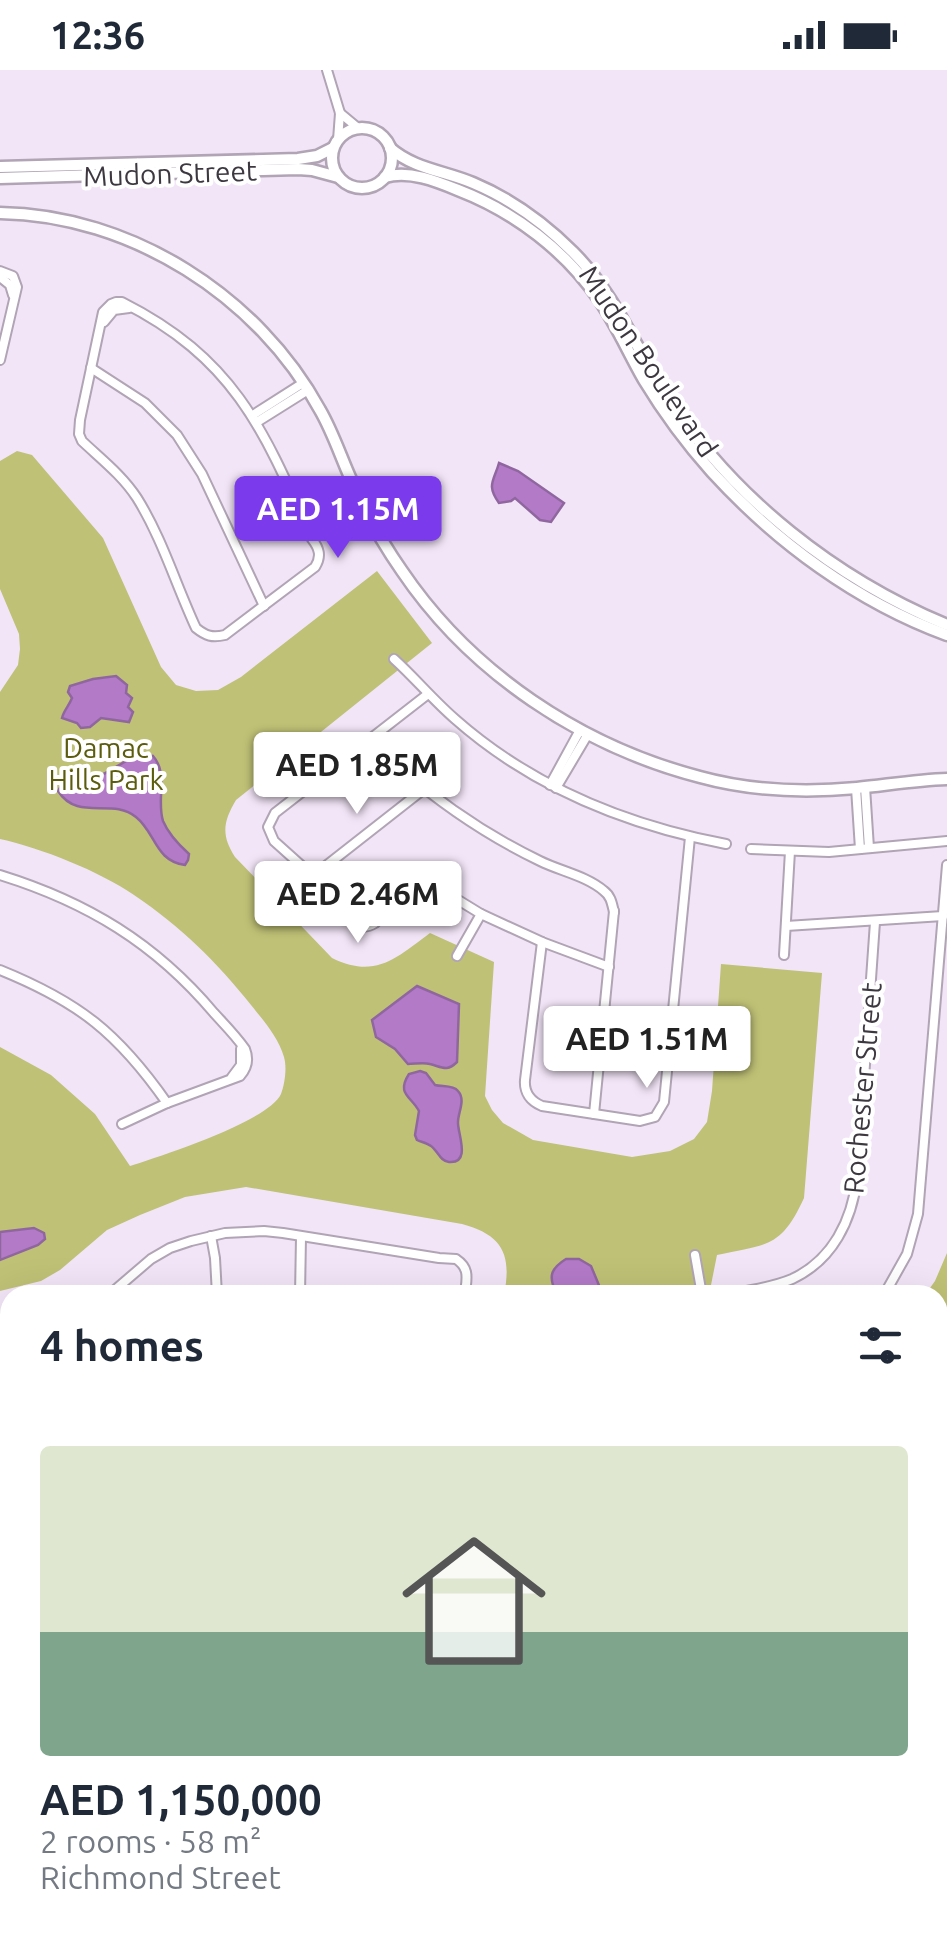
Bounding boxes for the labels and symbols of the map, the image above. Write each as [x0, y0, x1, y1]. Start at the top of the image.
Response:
street label: Mudon Street [83, 154, 257, 192]
street label: Mudon Boulevard [574, 260, 724, 462]
pin: AED 1.15M [224, 476, 452, 561]
park label: Damac Hills Park [48, 732, 164, 795]
pin: AED 1.85M [243, 732, 471, 817]
pin: AED 2.46M [244, 861, 472, 946]
street label: Rochester Street [837, 981, 887, 1195]
pin: AED 1.51M [533, 1006, 761, 1091]

